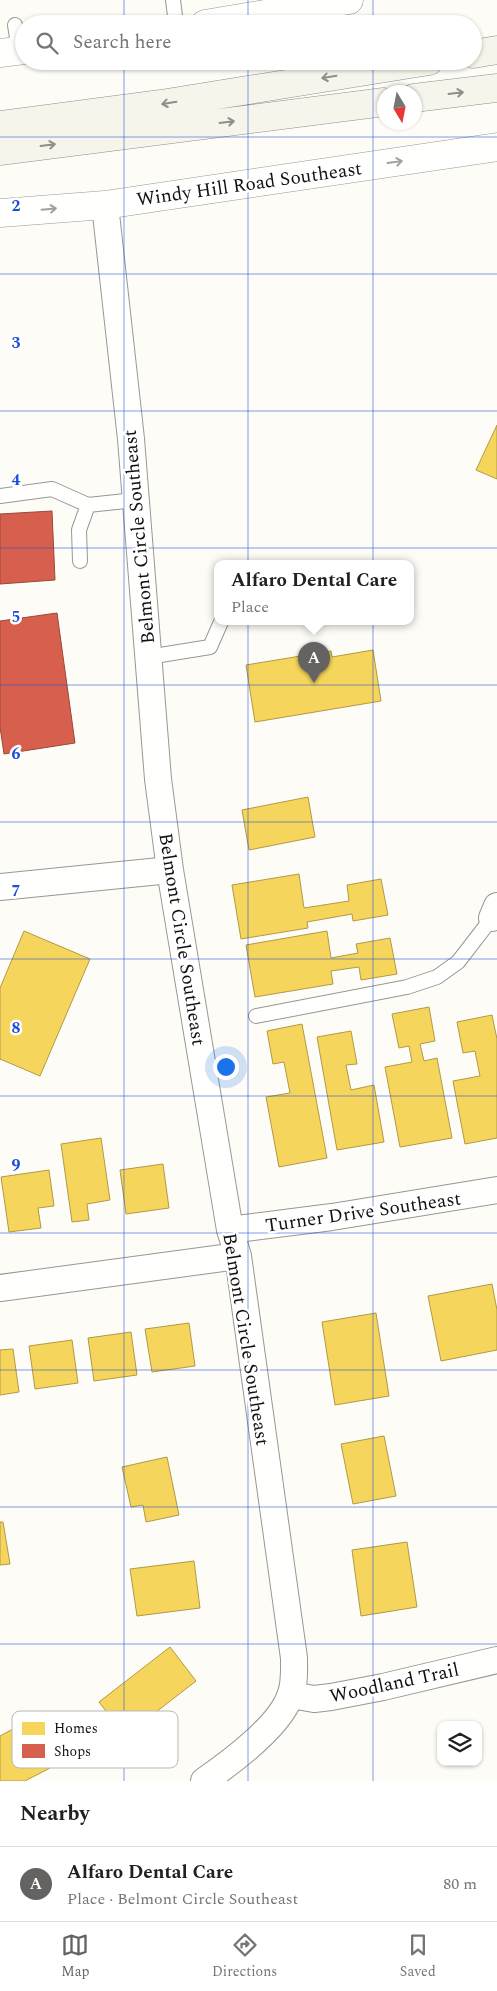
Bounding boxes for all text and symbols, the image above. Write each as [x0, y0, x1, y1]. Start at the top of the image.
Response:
search box [15, 15, 482, 70]
text: Search here [73, 28, 172, 57]
icon: search [33, 29, 61, 57]
one-way arrow [322, 73, 338, 83]
north arrow [377, 85, 422, 130]
one-way arrow [447, 88, 463, 98]
one-way arrow [161, 98, 177, 108]
one-way arrow [219, 117, 235, 127]
one-way arrow [40, 140, 56, 150]
street label: Windy Hill Road Southeast [135, 154, 364, 215]
one-way arrow [387, 157, 403, 167]
text: 2 [12, 194, 21, 218]
one-way arrow [40, 204, 56, 214]
text: 3 [12, 331, 21, 355]
street label: Belmont Circle Southeast [116, 428, 163, 645]
text: 4 [12, 468, 21, 492]
popup [214, 560, 414, 625]
text: Alfaro Dental Care [231, 566, 397, 595]
text: Place [231, 595, 269, 619]
text: 5 [12, 605, 20, 629]
pin: A [298, 642, 330, 683]
text: 6 [12, 742, 21, 766]
street label: Belmont Circle Southeast [150, 831, 213, 1048]
text: 7 [12, 879, 21, 903]
text: 8 [12, 1016, 21, 1040]
your location [213, 1054, 239, 1080]
text: 9 [12, 1153, 21, 1177]
street label: Turner Drive Southeast [264, 1184, 463, 1241]
street label: Belmont Circle Southeast [214, 1231, 277, 1448]
street label: Woodland Trail [327, 1656, 462, 1711]
legend [12, 1711, 178, 1768]
text: Homes [54, 1718, 98, 1739]
map controls [437, 1721, 482, 1766]
button: layers [437, 1721, 482, 1766]
text: Shops [54, 1741, 91, 1762]
text: Nearby [20, 1798, 90, 1830]
text: Alfaro Dental Care [67, 1858, 233, 1887]
text: A [30, 1872, 42, 1896]
text: 80 m [443, 1872, 477, 1896]
text: Place · Belmont Circle Southeast [67, 1887, 298, 1911]
tab: Map [61, 1931, 89, 1982]
tab: Directions [212, 1931, 277, 1982]
tab: Saved [400, 1931, 436, 1982]

